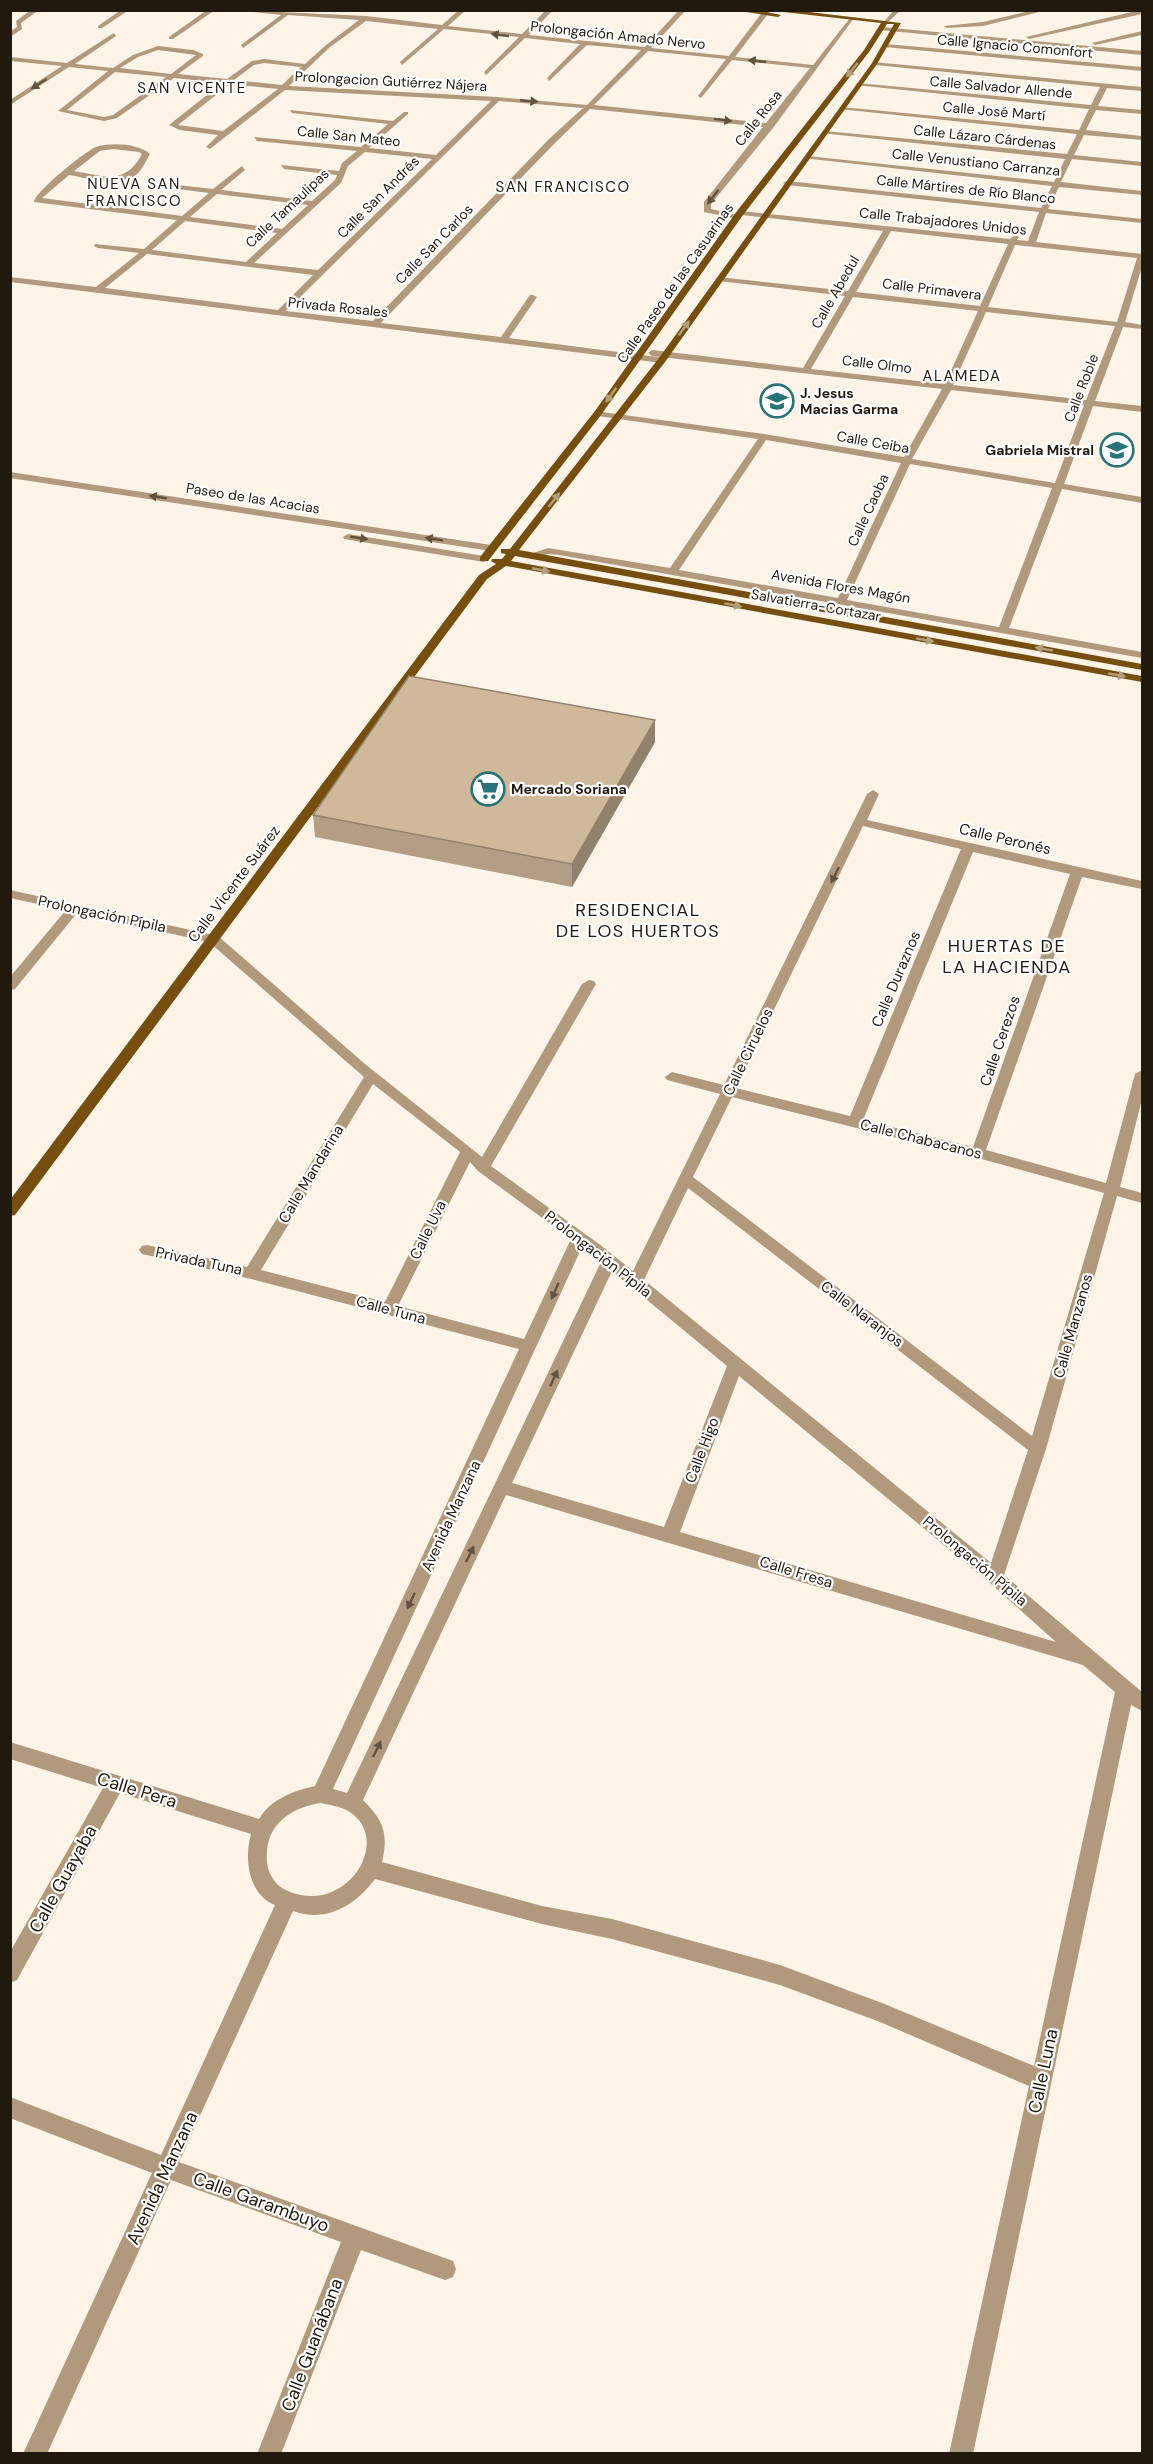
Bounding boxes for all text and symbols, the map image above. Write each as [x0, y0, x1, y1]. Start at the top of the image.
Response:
street label: Prolongación Amado Nervo [530, 17, 706, 53]
one-way arrow [490, 30, 509, 39]
street label: Calle Ignacio Comonfort [936, 30, 1094, 62]
one-way arrow [747, 56, 766, 66]
one-way arrow [846, 62, 859, 78]
street label: Prolongacion Gutiérrez Nájera [294, 67, 488, 95]
street label: Calle Salvador Allende [929, 72, 1073, 102]
one-way arrow [32, 78, 48, 90]
district label: SAN VICENTE [137, 78, 247, 98]
street label: Calle Rosa [730, 86, 786, 150]
one-way arrow [520, 96, 539, 106]
street label: Calle José Martí [942, 98, 1047, 125]
one-way arrow [714, 115, 733, 125]
street label: Calle Lázaro Cárdenas [913, 121, 1057, 153]
street label: Calle San Mateo [296, 122, 402, 150]
street label: Calle Venustiano Carranza [891, 144, 1061, 180]
street label: Calle San Andrés [333, 152, 423, 242]
street label: Calle Tamaulipas [241, 165, 333, 251]
street label: Calle Mártires de Río Blanco [876, 171, 1056, 207]
district label: NUEVA SAN FRANCISCO [86, 174, 182, 211]
district label: SAN FRANCISCO [495, 177, 631, 197]
one-way arrow [707, 189, 719, 205]
street label: Calle Paseo de las Casuarinas [613, 199, 737, 367]
street label: Calle San Carlos [391, 200, 477, 288]
street label: Calle Trabajadores Unidos [858, 203, 1028, 239]
street label: Calle Abedul [807, 252, 863, 332]
street label: Calle Primavera [881, 274, 983, 304]
street label: Privada Rosales [287, 293, 389, 321]
one-way arrow [678, 320, 689, 336]
street label: Calle Olmo [841, 351, 913, 377]
street label: Calle Roble [1060, 351, 1102, 425]
district label: ALAMEDA [923, 366, 1001, 386]
school or university icon: J. Jesus Macias Garma [759, 383, 795, 419]
place label: J. Jesus Macias Garma [800, 384, 898, 418]
one-way arrow [606, 388, 618, 403]
street label: Calle Ceiba [835, 427, 911, 457]
school or university icon: Gabriela Mistral [1099, 432, 1135, 468]
place label: Gabriela Mistral [985, 441, 1094, 459]
street label: Calle Caoba [843, 471, 893, 549]
street label: Paseo de las Acacias [185, 479, 321, 517]
one-way arrow [148, 493, 167, 502]
one-way arrow [547, 493, 559, 508]
one-way arrow [349, 534, 368, 543]
one-way arrow [424, 534, 443, 543]
street label: Avenida Flores Magón [770, 565, 912, 607]
one-way arrow [532, 566, 551, 575]
street label: Salvatierra-Cortazar [750, 585, 882, 625]
one-way arrow [724, 601, 743, 610]
one-way arrow [916, 636, 935, 645]
one-way arrow [1034, 644, 1053, 653]
one-way arrow [1108, 671, 1127, 680]
supermarket icon: Mercado Soriana [470, 771, 506, 807]
place label: Mercado Soriana [511, 780, 627, 798]
street label: Calle Peronés [957, 819, 1053, 859]
street label: Calle Vicente Suárez [183, 821, 285, 947]
one-way arrow [830, 866, 840, 883]
street label: Prolongación Pípila [36, 891, 168, 937]
district label: RESIDENCIAL DE LOS HUERTOS [556, 898, 720, 943]
street label: Calle Duraznos [867, 928, 925, 1030]
district label: HUERTAS DE LA HACIENDA [942, 934, 1072, 979]
street label: Calle Cerezos [975, 993, 1025, 1089]
street label: Calle Ciruelos [718, 1005, 778, 1099]
street label: Calle Chabacanos [858, 1114, 984, 1164]
street label: Calle Mandarina [274, 1121, 348, 1227]
street label: Calle Uva [405, 1197, 451, 1263]
street label: Prolongación Pípila [540, 1206, 656, 1302]
street label: Privada Tuna [154, 1242, 244, 1280]
street label: Calle Manzanos [1049, 1272, 1097, 1380]
street label: Calle Naranjos [816, 1276, 908, 1352]
one-way arrow [550, 1283, 560, 1301]
street label: Calle Tuna [354, 1291, 428, 1329]
one-way arrow [550, 1370, 559, 1387]
street label: Calle Higo [680, 1414, 724, 1486]
street label: Avenida Manzana [417, 1457, 485, 1575]
street label: Prolongación Pípila [919, 1511, 1031, 1611]
one-way arrow [466, 1546, 475, 1563]
street label: Calle Fresa [757, 1551, 835, 1593]
one-way arrow [406, 1593, 415, 1610]
one-way arrow [373, 1741, 382, 1758]
street label: Calle Pera [94, 1766, 180, 1814]
street label: Calle Guayaba [24, 1821, 102, 1937]
street label: Calle Luna [1022, 2027, 1064, 2115]
street label: Avenida Manzana [121, 2108, 203, 2248]
street label: Calle Garambuyo [190, 2166, 332, 2238]
street label: Calle Guanábana [276, 2275, 348, 2415]

